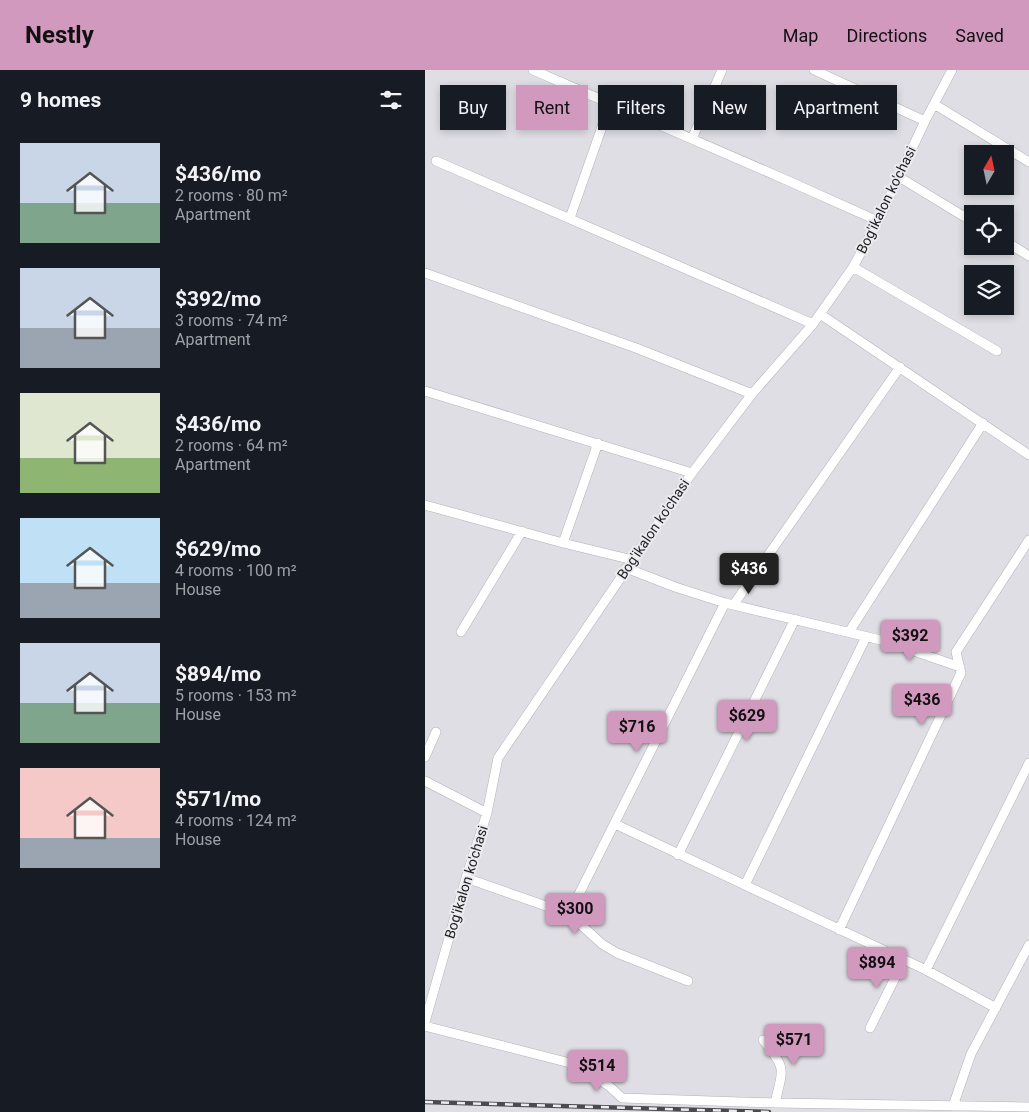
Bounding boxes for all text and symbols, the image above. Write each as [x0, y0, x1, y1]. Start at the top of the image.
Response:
text: Nestly [25, 21, 94, 49]
text: Map [783, 25, 818, 46]
text: Directions [846, 25, 927, 46]
text: Saved [955, 25, 1004, 46]
chip: Buy [440, 85, 506, 130]
chip: Rent [516, 85, 588, 130]
chip: Filters [598, 85, 684, 130]
chip: New [694, 85, 766, 130]
chip: Apartment [776, 85, 897, 130]
icon: filters [377, 86, 405, 114]
text: 9 homes [20, 88, 101, 112]
street label: Bog'ikalon ko'chasi [853, 144, 919, 256]
north arrow [964, 145, 1014, 195]
map controls [964, 145, 1014, 315]
text: $436/mo [175, 162, 261, 186]
icon: home [60, 163, 120, 223]
text: 2 rooms · 80 m² [175, 186, 288, 205]
text: Apartment [175, 205, 251, 224]
button: locate [964, 205, 1014, 255]
button: layers [964, 265, 1014, 315]
text: $392/mo [175, 287, 261, 311]
icon: home [60, 288, 120, 348]
text: 3 rooms · 74 m² [175, 311, 288, 330]
text: Apartment [175, 330, 251, 349]
text: $436/mo [175, 412, 261, 436]
icon: home [60, 413, 120, 473]
text: 2 rooms · 64 m² [175, 436, 288, 455]
text: Apartment [175, 455, 251, 474]
street label: Bog'ikalon ko'chasi [614, 476, 692, 582]
text: $629/mo [175, 537, 261, 561]
icon: home [60, 538, 120, 598]
pin: $436 [719, 552, 779, 595]
text: $436 [731, 559, 767, 578]
text: 4 rooms · 100 m² [175, 561, 297, 580]
text: House [175, 580, 221, 599]
pin: $392 [880, 620, 940, 662]
text: $392 [892, 626, 928, 645]
text: $894/mo [175, 662, 261, 686]
icon: home [60, 663, 120, 723]
pin: $436 [892, 684, 952, 726]
text: 5 rooms · 153 m² [175, 686, 297, 705]
text: $436 [904, 690, 940, 709]
pin: $629 [717, 700, 777, 742]
text: House [175, 705, 221, 724]
text: $629 [729, 706, 765, 725]
pin: $716 [607, 710, 667, 753]
text: $716 [619, 717, 655, 736]
text: $571/mo [175, 787, 261, 811]
icon: home [60, 788, 120, 848]
text: 4 rooms · 124 m² [175, 811, 297, 830]
street label: Bog'ikalon ko'chasi [441, 824, 491, 940]
text: House [175, 830, 221, 849]
pin: $300 [545, 892, 605, 935]
text: $300 [557, 899, 593, 918]
pin: $894 [847, 946, 907, 989]
text: $894 [859, 953, 895, 972]
pin: $571 [764, 1024, 824, 1066]
text: $571 [776, 1030, 812, 1049]
pin: $514 [567, 1050, 627, 1092]
text: $514 [579, 1056, 615, 1075]

